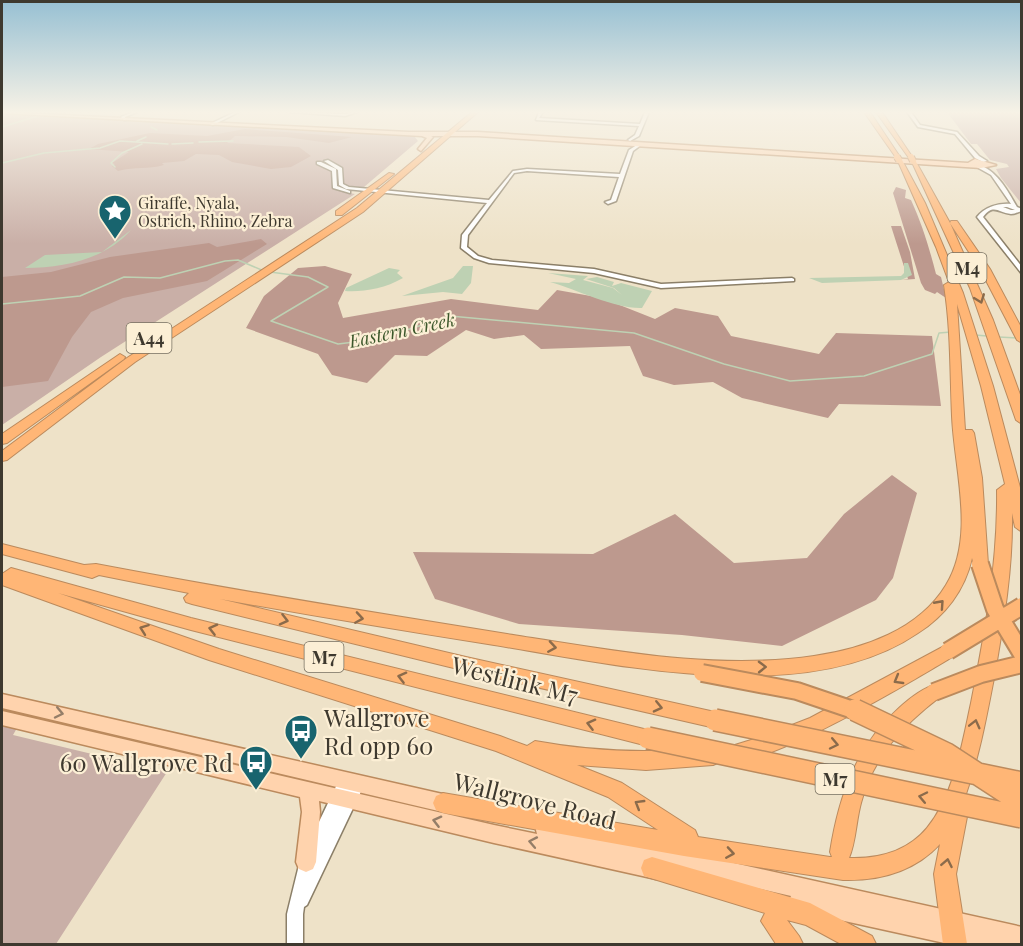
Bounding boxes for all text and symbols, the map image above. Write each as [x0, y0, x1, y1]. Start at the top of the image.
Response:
place label: Giraffe, Nyala, Ostrich, Rhino, Zebra [138, 192, 292, 231]
place icon: Giraffe, Nyala, Ostrich, Rhino, Zebra [97, 193, 133, 240]
road number: M4 [948, 253, 986, 283]
one-way arrow [973, 293, 985, 304]
water label: Eastern Creek [346, 307, 457, 353]
road number: A44 [126, 323, 172, 353]
one-way arrow [933, 600, 944, 611]
one-way arrow [355, 611, 364, 623]
one-way arrow [279, 613, 289, 626]
one-way arrow [139, 624, 150, 637]
one-way arrow [208, 624, 218, 637]
one-way arrow [548, 641, 557, 653]
road number: M7 [304, 642, 344, 672]
street label: Westlink M7 [447, 648, 582, 710]
one-way arrow [757, 661, 766, 674]
one-way arrow [397, 671, 407, 684]
one-way arrow [894, 673, 904, 685]
one-way arrow [653, 700, 663, 713]
place label: Wallgrove Rd opp 60 [323, 701, 433, 761]
one-way arrow [53, 706, 63, 719]
bus stop icon: Wallgrove Rd opp 60 [283, 713, 319, 760]
one-way arrow [587, 719, 597, 731]
one-way arrow [968, 719, 981, 729]
one-way arrow [828, 737, 838, 750]
bus stop icon: 60 Wallgrove Rd [238, 744, 274, 791]
place label: 60 Wallgrove Rd [60, 746, 233, 778]
street label: Wallgrove Road [449, 764, 620, 836]
road number: M7 [816, 764, 854, 794]
one-way arrow [918, 791, 928, 804]
one-way arrow [635, 800, 645, 811]
one-way arrow [432, 815, 442, 828]
one-way arrow [528, 836, 538, 849]
one-way arrow [725, 846, 735, 859]
one-way arrow [940, 858, 953, 868]

